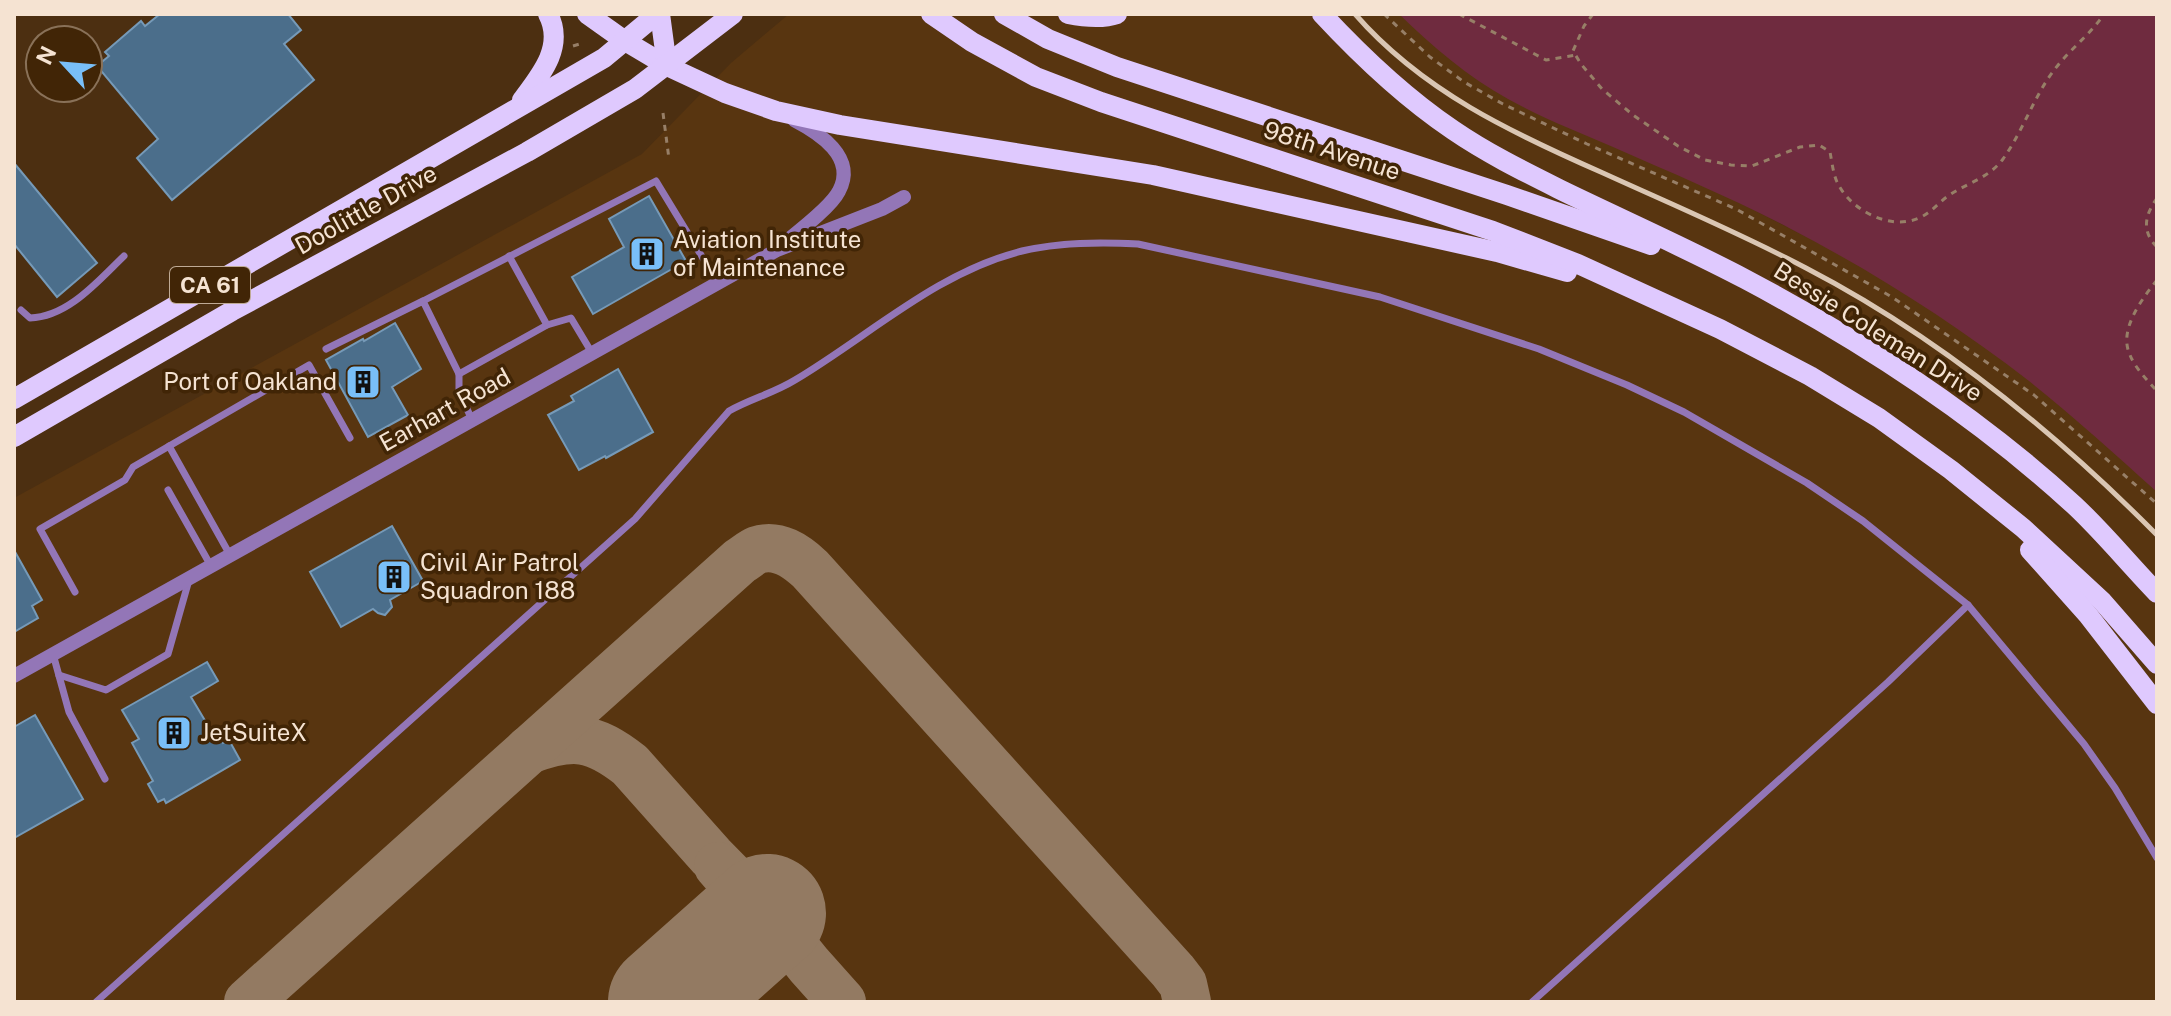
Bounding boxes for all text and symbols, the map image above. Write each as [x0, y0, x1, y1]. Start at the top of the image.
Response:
north arrow [24, 24, 104, 104]
text: N [31, 42, 61, 69]
street label: 98th Avenue [1261, 115, 1404, 185]
street label: Doolittle Drive [290, 159, 441, 260]
place label: Aviation Institute of Maintenance [673, 225, 861, 281]
building icon: Aviation Institute of Maintenance [628, 235, 666, 273]
street label: Bessie Coleman Drive [1769, 256, 1988, 407]
road number: CA 61 [170, 267, 250, 303]
street label: Earhart Road [374, 362, 515, 457]
building icon: Port of Oakland [344, 363, 382, 401]
place label: Port of Oakland [163, 367, 337, 395]
place label: Civil Air Patrol Squadron 188 [420, 548, 579, 604]
building icon: Civil Air Patrol Squadron 188 [375, 558, 413, 596]
building icon: JetSuiteX [155, 714, 193, 752]
place label: JetSuiteX [200, 718, 307, 746]

